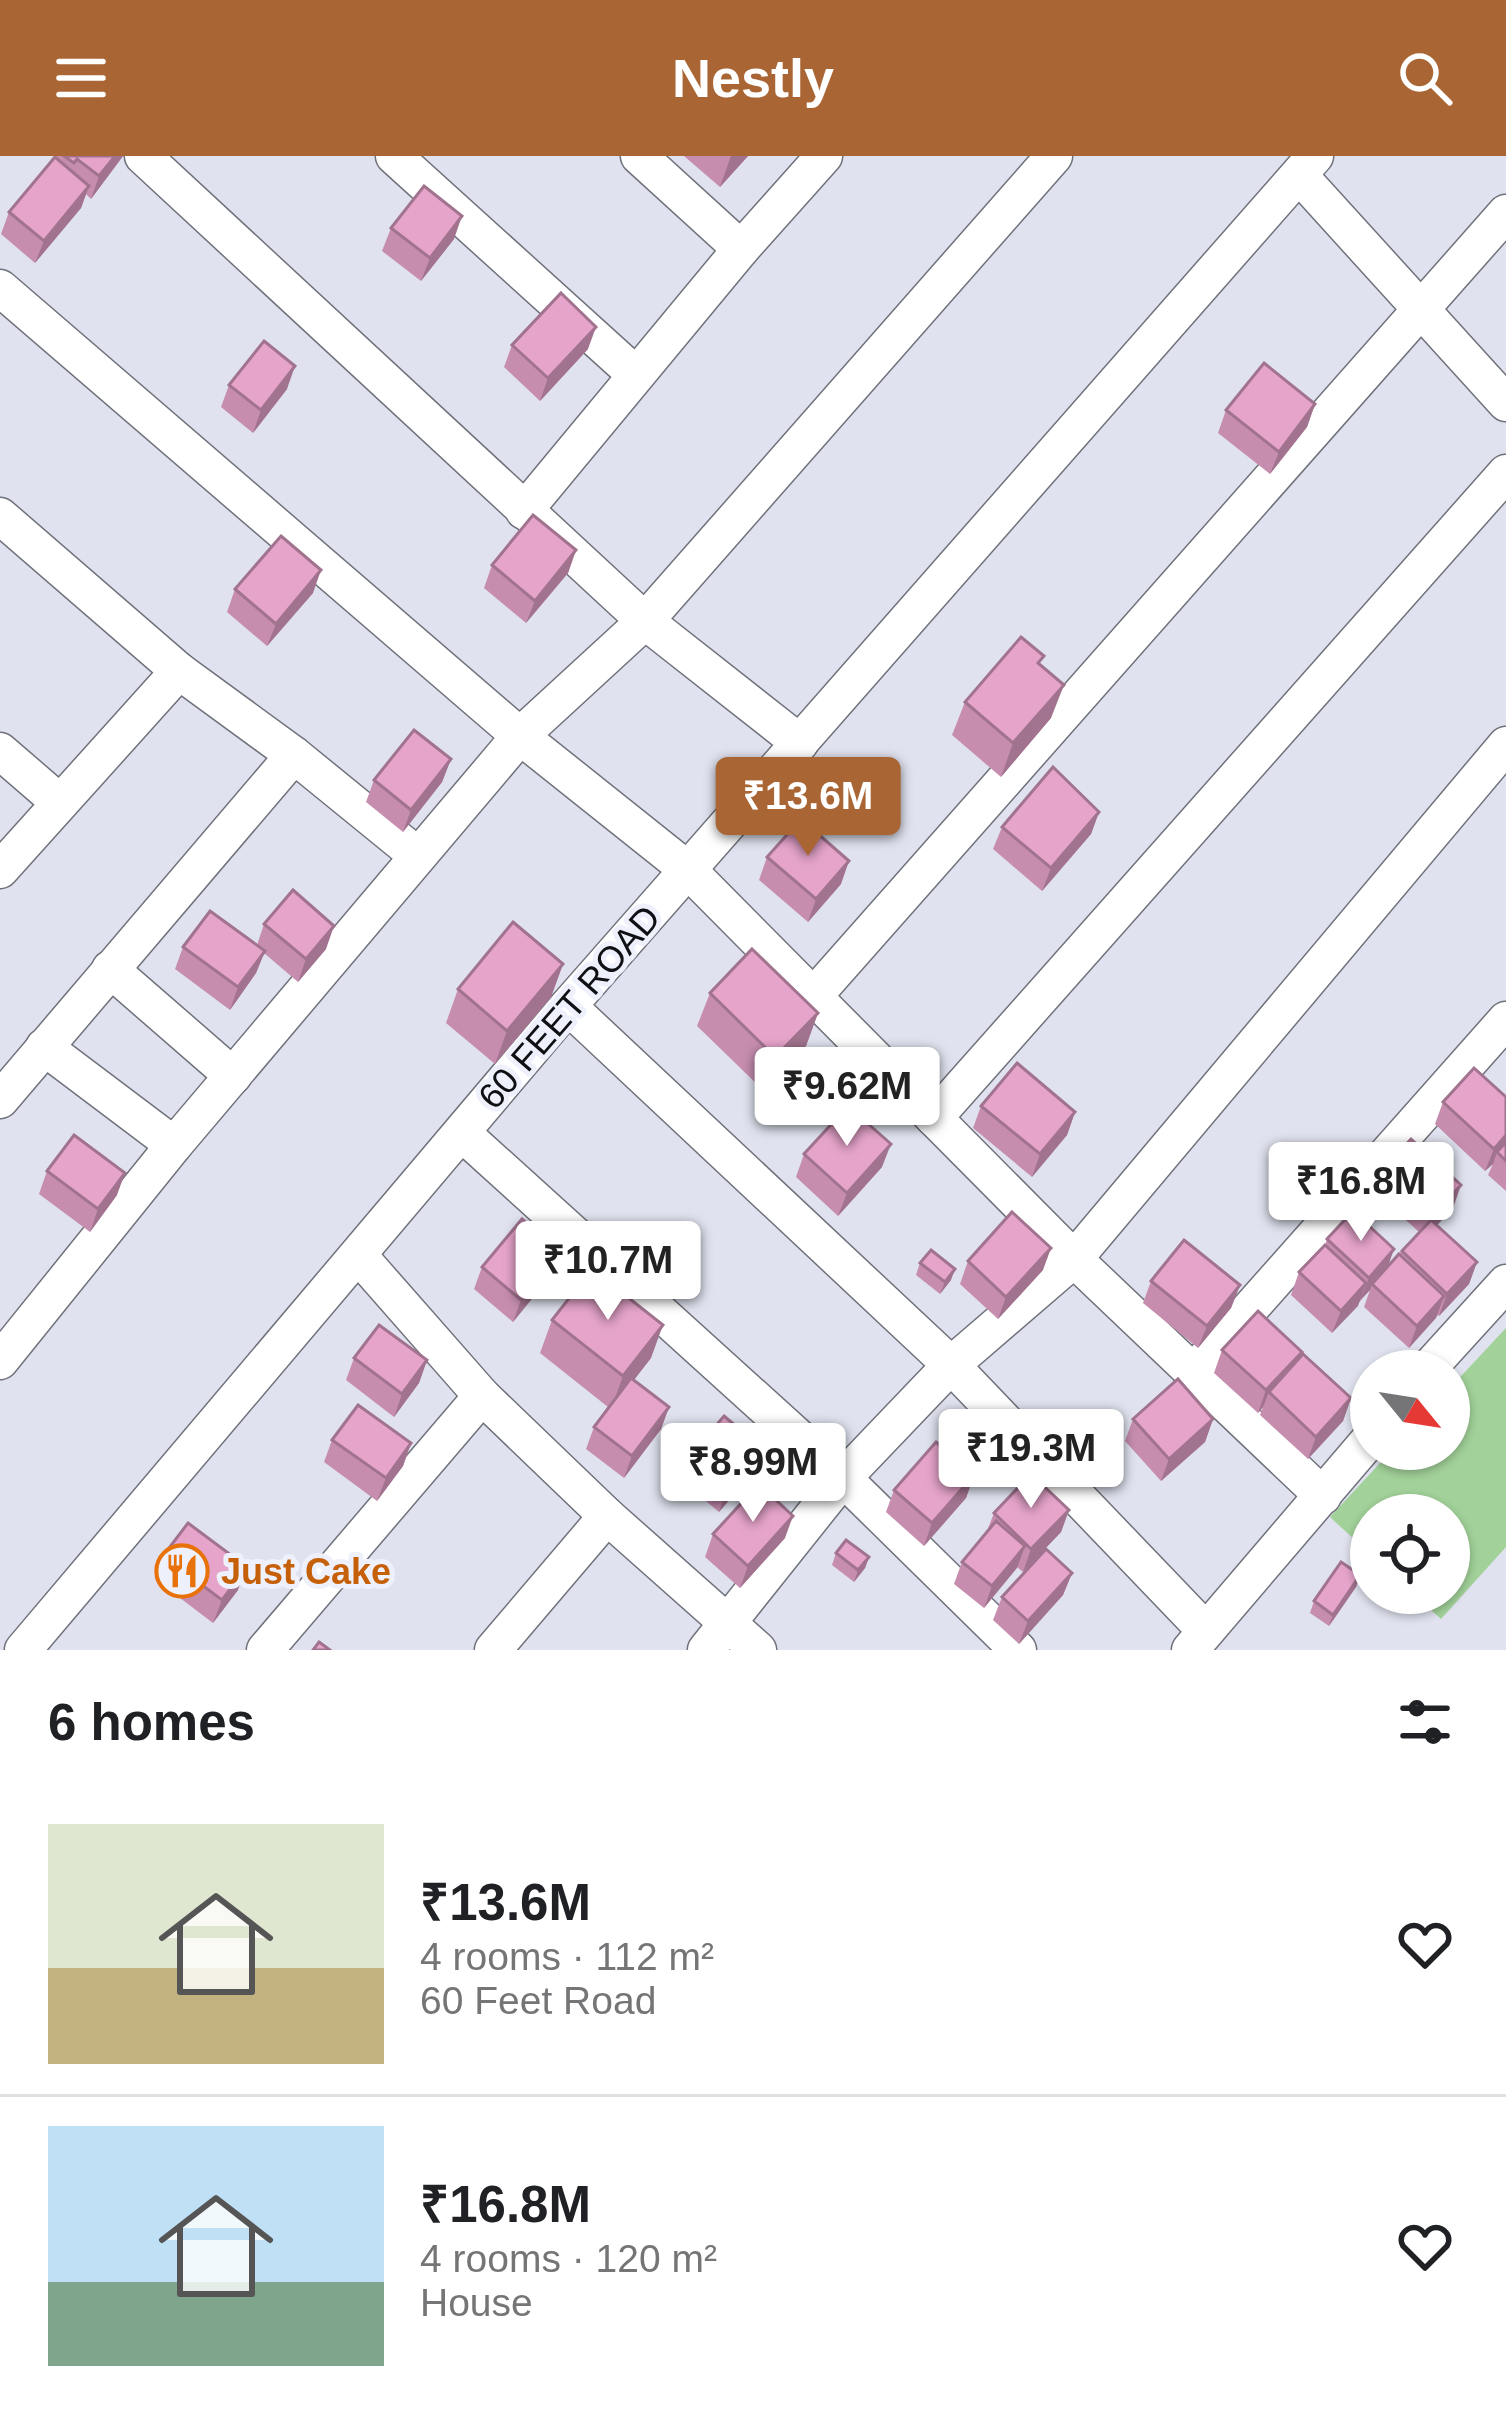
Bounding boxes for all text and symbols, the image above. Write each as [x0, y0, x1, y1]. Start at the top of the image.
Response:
icon: menu [48, 45, 114, 111]
icon: search [1392, 45, 1458, 111]
text: Nestly [672, 48, 834, 108]
pin: ₹13.6M [710, 757, 906, 859]
text: ₹13.6M [743, 774, 873, 817]
street label: 60 FEET ROAD [470, 897, 668, 1117]
pin: ₹9.62M [749, 1047, 945, 1149]
text: ₹9.62M [782, 1064, 912, 1107]
pin: ₹16.8M [1263, 1142, 1459, 1244]
text: ₹16.8M [1296, 1159, 1426, 1202]
pin: ₹10.7M [510, 1221, 706, 1323]
text: ₹10.7M [543, 1238, 673, 1281]
north arrow [1350, 1350, 1470, 1470]
map controls [1350, 1350, 1470, 1614]
pin: ₹19.3M [933, 1409, 1129, 1511]
pin: ₹8.99M [655, 1423, 851, 1525]
text: ₹19.3M [966, 1426, 1096, 1469]
text: ₹8.99M [688, 1440, 818, 1483]
button: locate [1350, 1494, 1470, 1614]
restaurant icon: Just Cake [154, 1543, 210, 1599]
place label: Just Cake [221, 1551, 391, 1592]
icon: filters [1392, 1689, 1458, 1755]
text: 6 homes [48, 1694, 255, 1751]
icon: home [144, 1872, 288, 2016]
text: ₹13.6M [420, 1874, 591, 1931]
icon: heart [1392, 1911, 1458, 1977]
text: 4 rooms · 112 m² [420, 1935, 714, 1978]
text: 60 Feet Road [420, 1979, 656, 2022]
icon: home [144, 2174, 288, 2318]
text: ₹16.8M [420, 2176, 591, 2233]
icon: heart [1392, 2213, 1458, 2279]
text: 4 rooms · 120 m² [420, 2237, 717, 2280]
text: House [420, 2281, 533, 2324]

